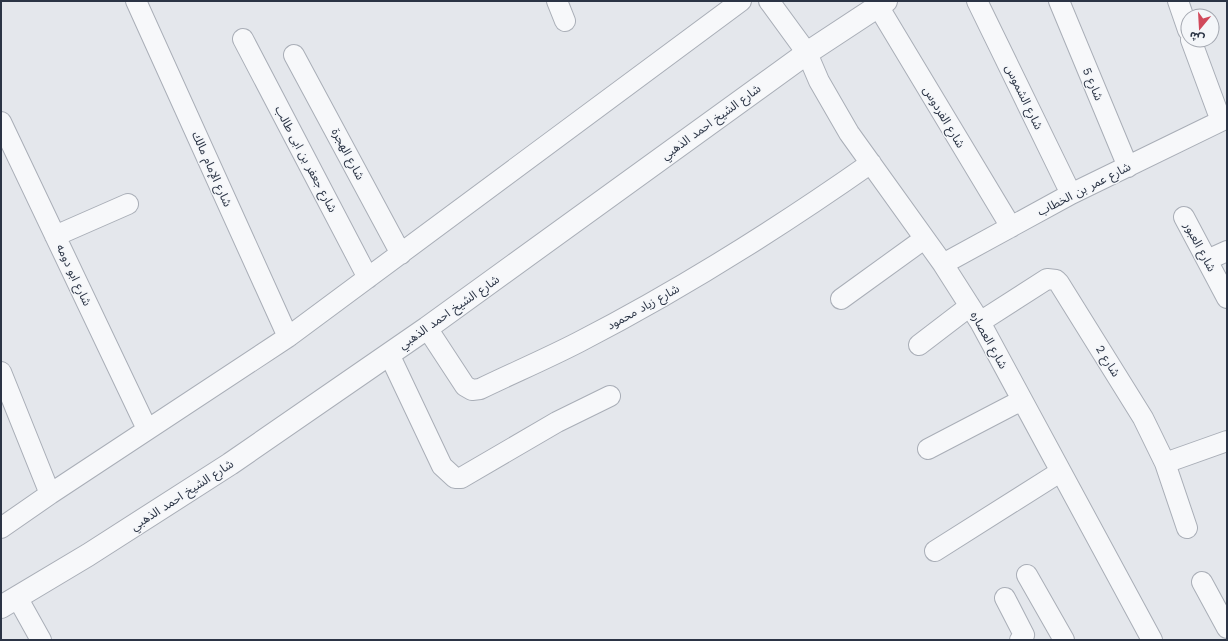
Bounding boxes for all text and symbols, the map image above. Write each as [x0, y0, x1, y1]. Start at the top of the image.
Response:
north arrow [1180, 8, 1220, 48]
text: ش [1188, 29, 1206, 46]
street label: شارع الشموس [1000, 62, 1046, 133]
street label: شارع 5 [1078, 65, 1106, 103]
street label: شارع الشيخ احمد الذهبي [659, 81, 765, 165]
street label: شارع الفردوس [918, 84, 968, 151]
street label: شارع جعفر بن ابى طالب [270, 103, 340, 216]
street label: شارع الهجرة [327, 126, 367, 183]
street label: شارع الإمام مالك [187, 129, 235, 210]
street label: شارع عمر بن الخطاب [1035, 159, 1134, 220]
street label: شارع العبور [1179, 219, 1219, 275]
street label: شارع ابو دومه [52, 242, 94, 309]
street label: شارع الشيخ احمد الذهبي [396, 272, 504, 354]
street label: شارع زياد محمود [604, 281, 683, 334]
street label: شارع العصاره [966, 309, 1010, 372]
street label: شارع 2 [1091, 343, 1123, 380]
street label: شارع الشيخ احمد الذهبي [128, 457, 237, 536]

